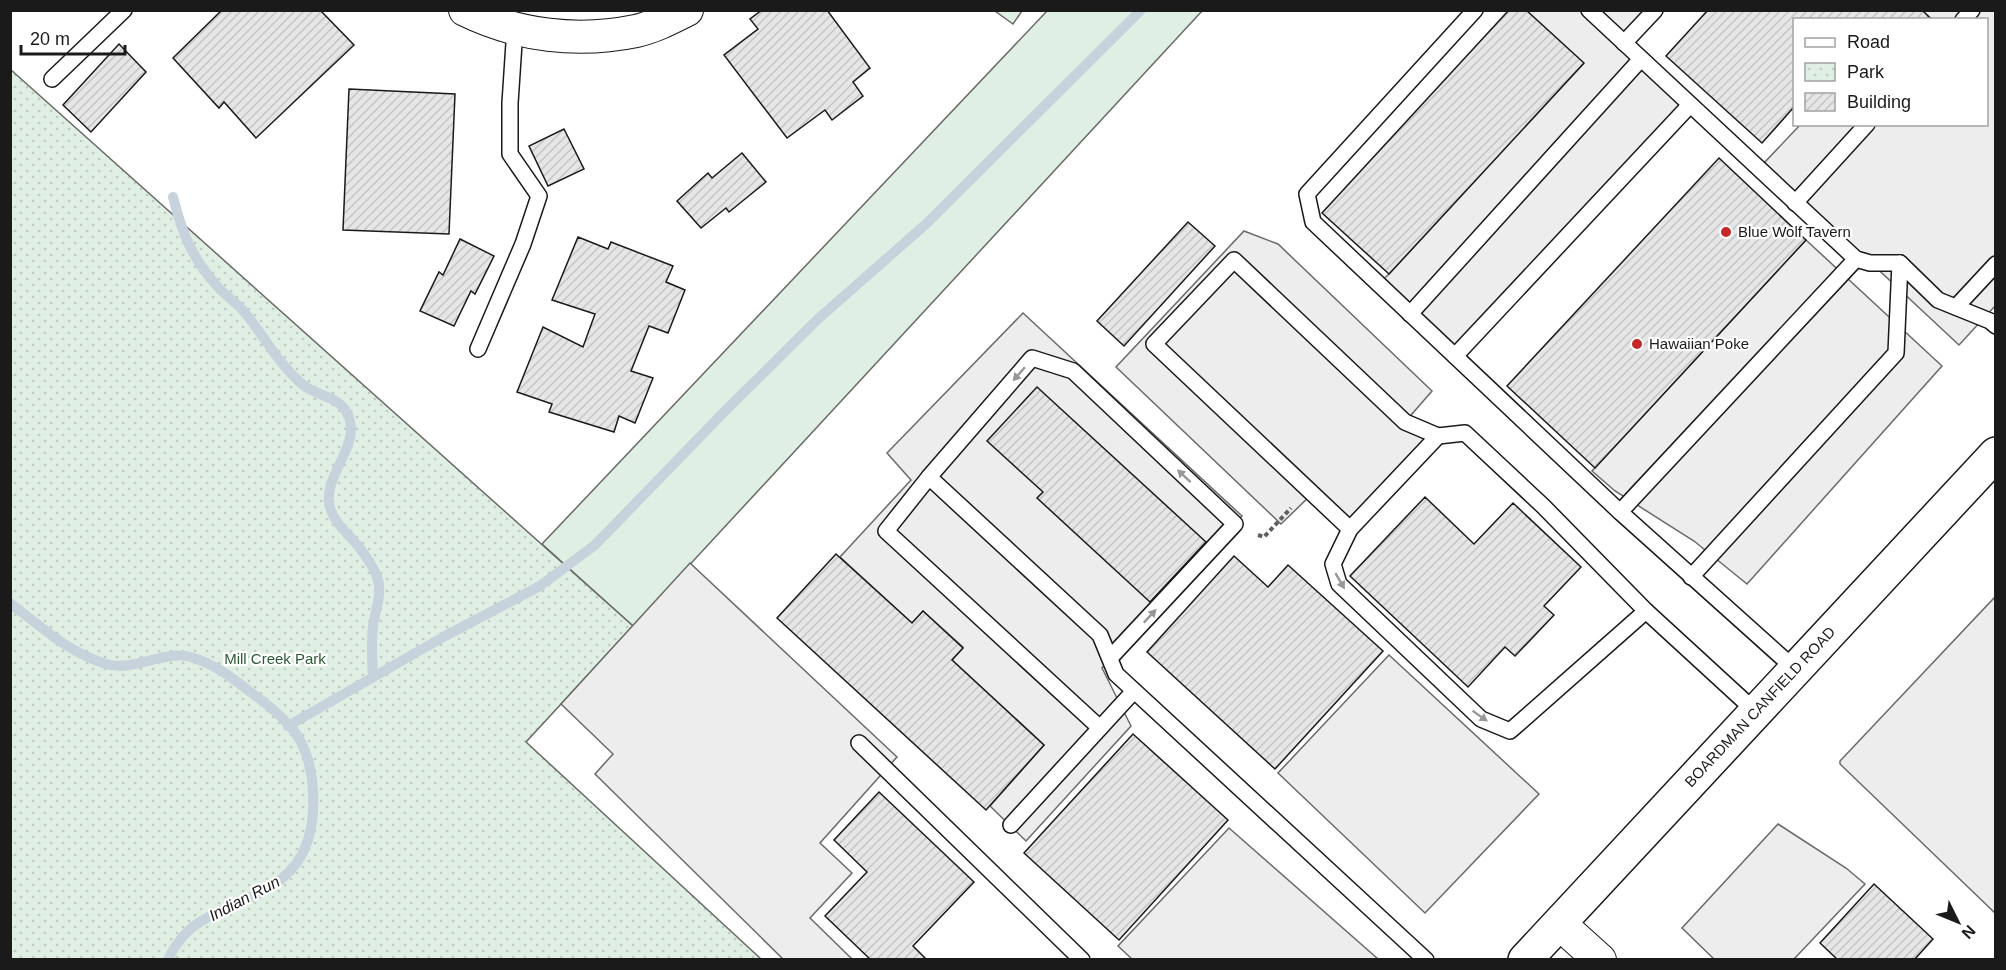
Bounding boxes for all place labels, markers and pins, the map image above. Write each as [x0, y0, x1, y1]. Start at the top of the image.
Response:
place label: Blue Wolf Tavern [1738, 223, 1851, 240]
marker: Blue Wolf Tavern [1719, 225, 1733, 239]
place label: Hawaiian Poke [1649, 335, 1749, 352]
marker: Hawaiian Poke [1630, 337, 1644, 351]

